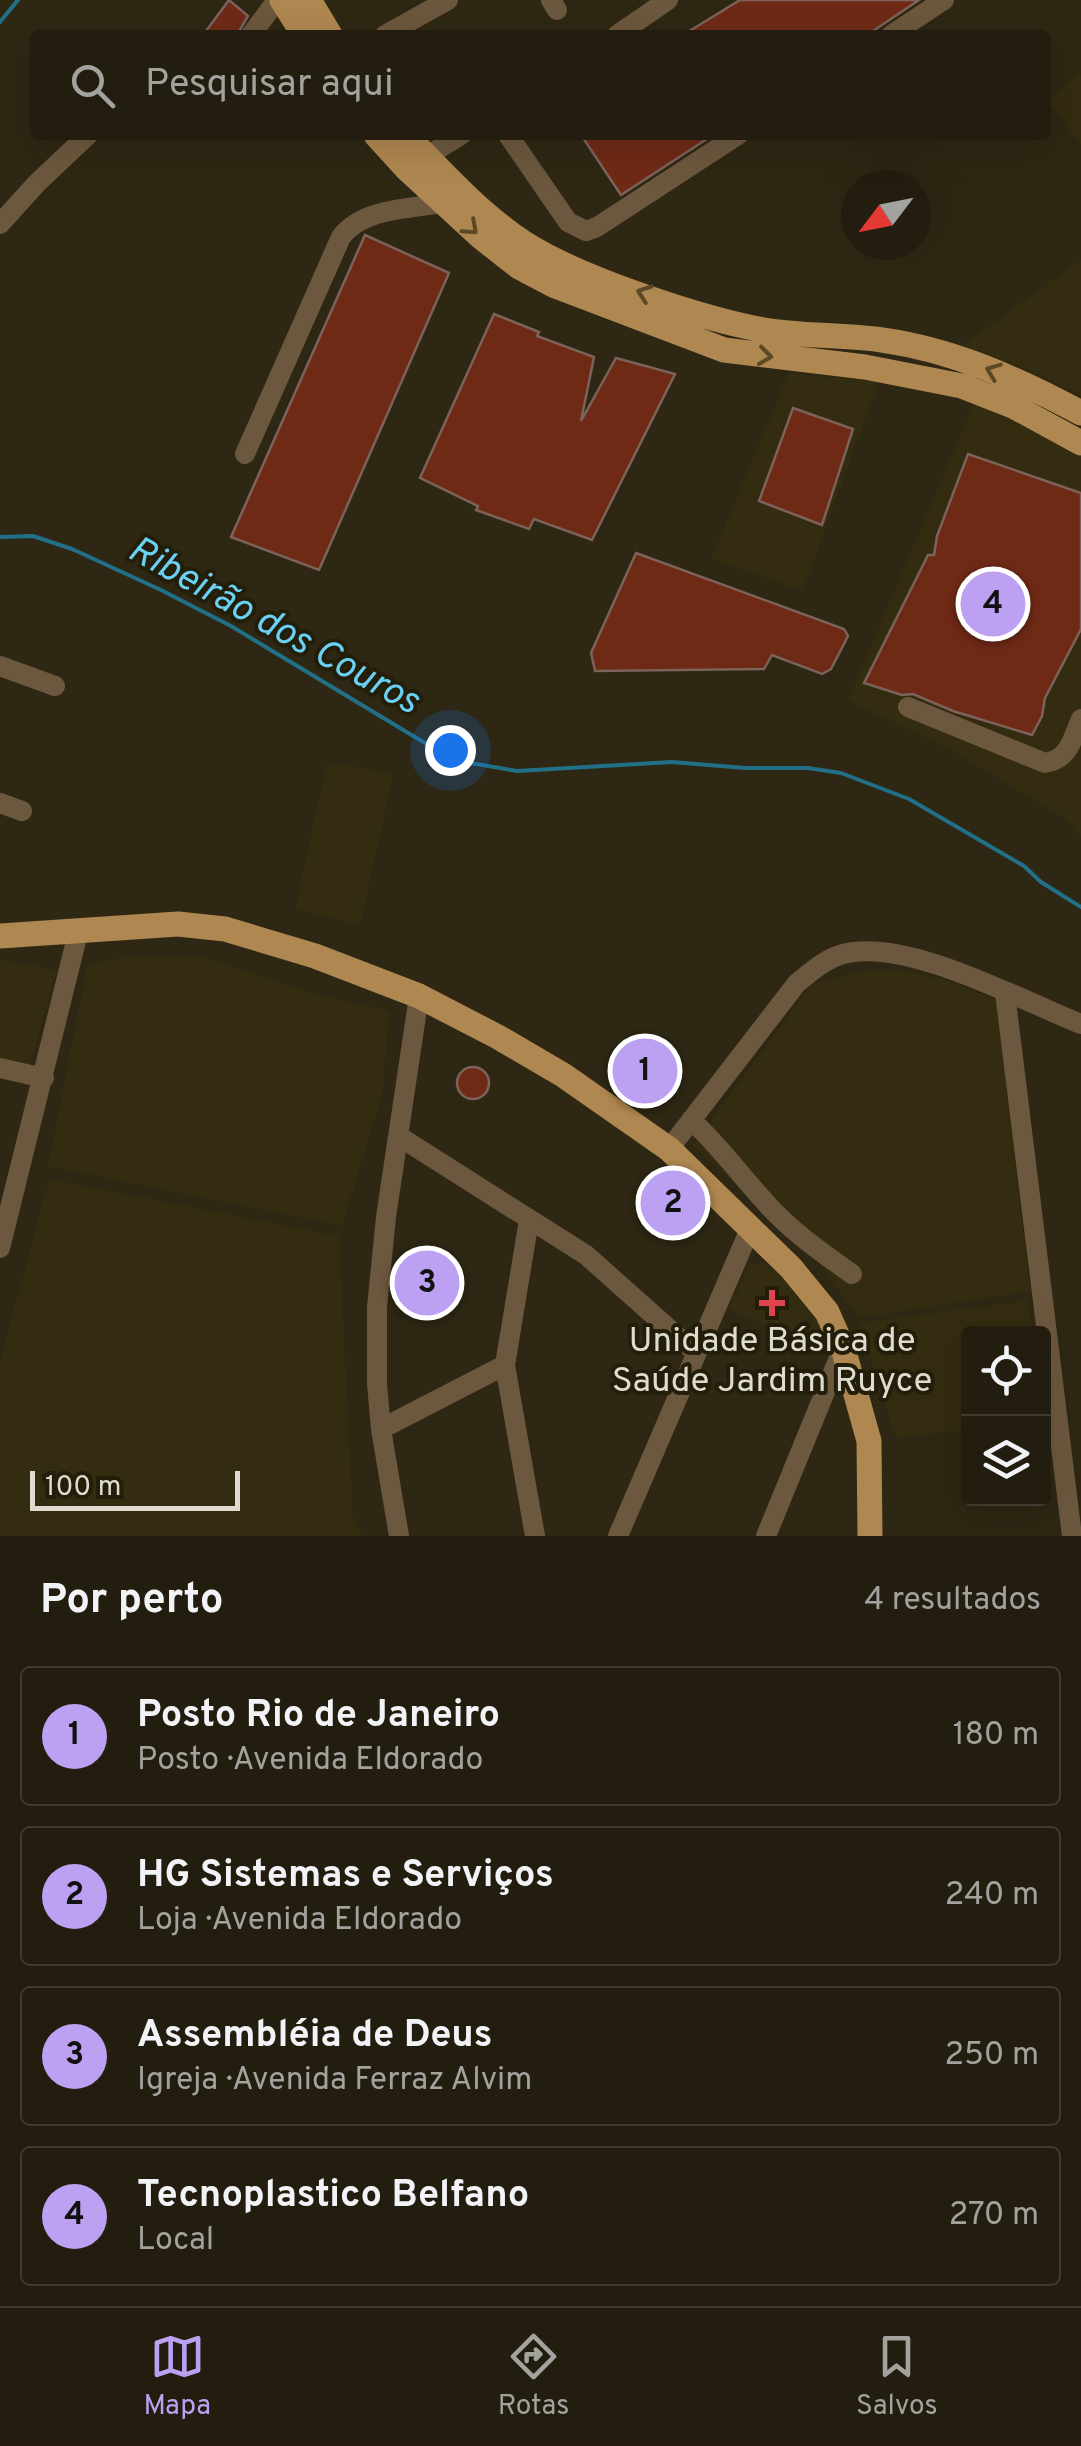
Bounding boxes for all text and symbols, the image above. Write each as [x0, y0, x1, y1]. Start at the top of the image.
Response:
search box [30, 30, 1051, 140]
icon: search [65, 58, 120, 113]
text: Pesquisar aqui [145, 61, 394, 110]
north arrow [841, 170, 931, 260]
one-way arrow [459, 216, 477, 234]
one-way arrow [636, 285, 653, 305]
one-way arrow [757, 345, 773, 366]
one-way arrow [986, 362, 1003, 382]
water label: Ribeirão dos Couros [119, 527, 428, 728]
pin: 4 [960, 566, 1026, 642]
your location [425, 725, 476, 776]
pin: 1 [612, 1034, 678, 1108]
pin: 2 [640, 1166, 706, 1240]
pin: 3 [394, 1246, 460, 1320]
marker: Unidade Básica de Saúde Jardim Ruyce [759, 1290, 785, 1316]
place label: Unidade Básica de Saúde Jardim Ruyce [612, 1320, 932, 1404]
map controls [961, 1326, 1051, 1506]
button: locate [961, 1326, 1051, 1416]
button: layers [961, 1416, 1051, 1506]
scale bar [30, 1466, 240, 1510]
text: 100 m [45, 1470, 121, 1506]
text: Por perto [40, 1575, 224, 1628]
text: 4 resultados [864, 1581, 1041, 1621]
text: Posto Rio de Janeiro [137, 1692, 500, 1741]
text: 1 [68, 1716, 81, 1756]
text: 180 m [953, 1716, 1039, 1756]
text: Posto · Avenida Eldorado [137, 1741, 483, 1781]
text: HG Sistemas e Serviços [137, 1852, 554, 1901]
text: 2 [65, 1876, 84, 1916]
text: 240 m [945, 1876, 1039, 1916]
text: Loja · Avenida Eldorado [137, 1901, 462, 1941]
text: Assembléia de Deus [137, 2012, 493, 2061]
text: 3 [65, 2036, 84, 2076]
text: 250 m [944, 2036, 1039, 2076]
text: Igreja · Avenida Ferraz Alvim [137, 2061, 532, 2101]
text: Tecnoplastico Belfano [137, 2172, 529, 2221]
text: 4 [64, 2196, 85, 2236]
text: 270 m [949, 2196, 1039, 2236]
text: Local [137, 2221, 214, 2261]
tab: Mapa [143, 2329, 211, 2425]
tab: Rotas [498, 2329, 569, 2425]
tab: Salvos [856, 2329, 938, 2425]

